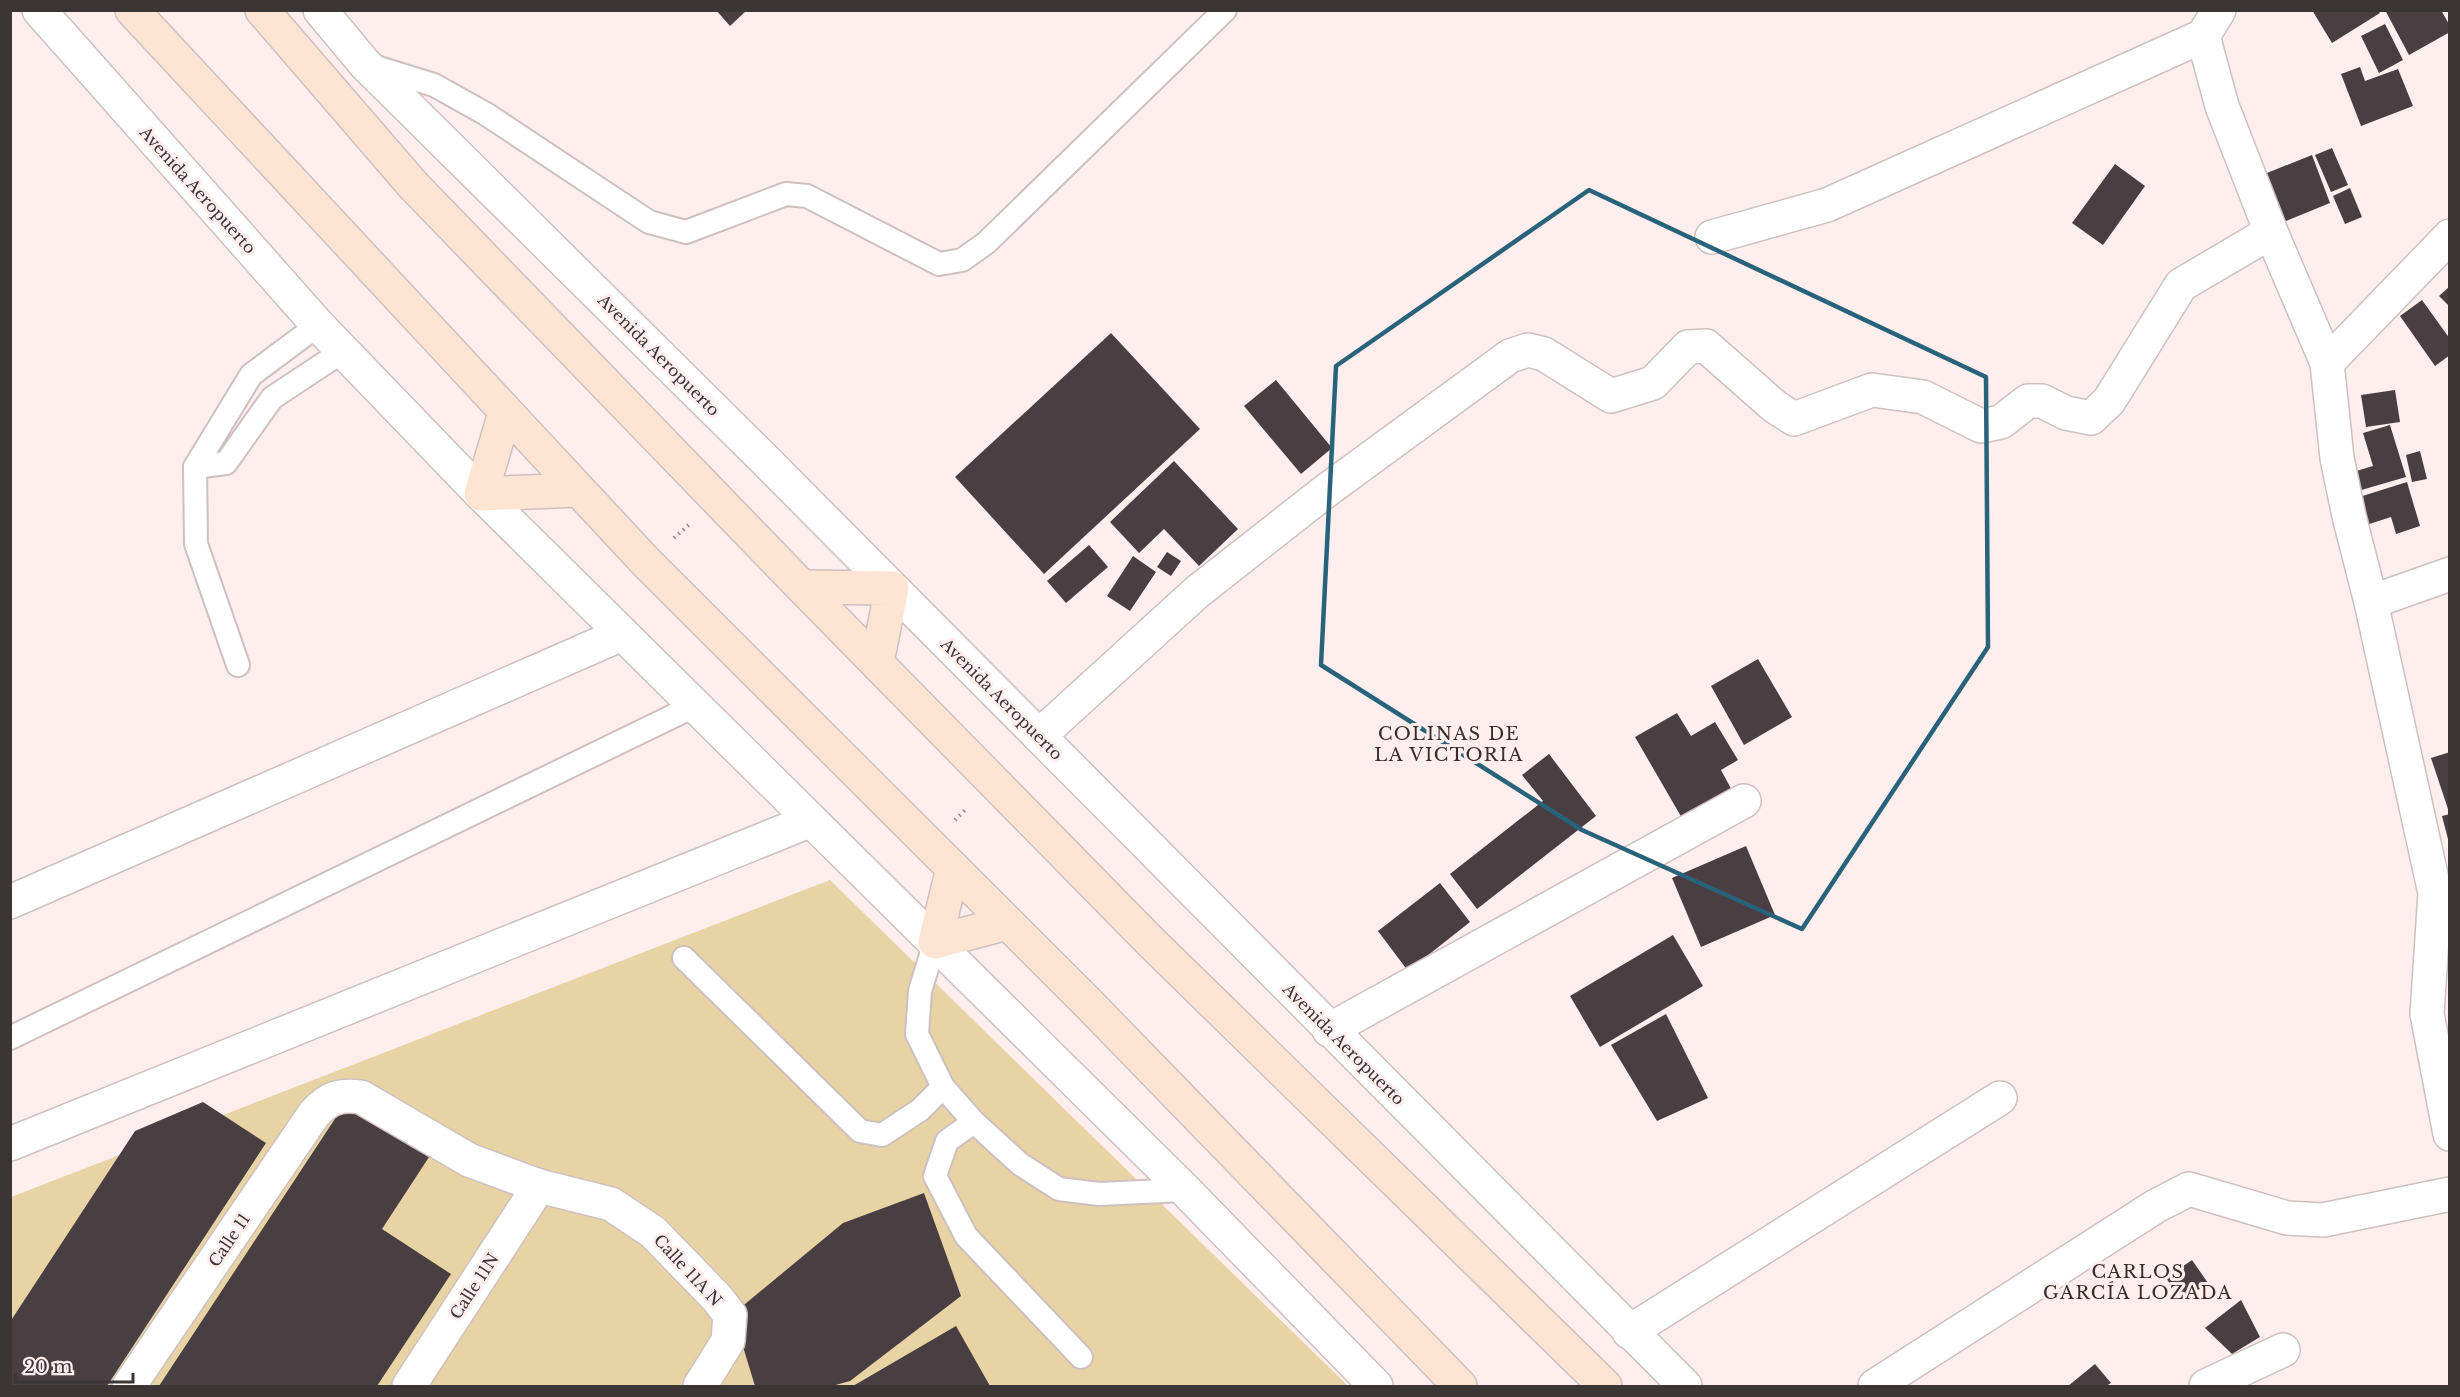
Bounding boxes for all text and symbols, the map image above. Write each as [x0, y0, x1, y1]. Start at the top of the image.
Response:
street label: Avenida Aeropuerto [135, 122, 260, 258]
street label: Avenida Aeropuerto [593, 289, 724, 420]
street label: Avenida Aeropuerto [936, 633, 1067, 764]
district label: COLINAS DE LA VICTORIA [1374, 723, 1524, 766]
street label: Avenida Aeropuerto [1278, 978, 1409, 1109]
street label: Calle 11 [204, 1209, 254, 1271]
street label: Calle 11A N [650, 1230, 726, 1310]
street label: Calle 11N [445, 1249, 503, 1323]
district label: CARLOS GARCÍA LOZADA [2043, 1261, 2233, 1304]
scale bar [15, 1346, 134, 1384]
text: 20 m [24, 1356, 72, 1378]

